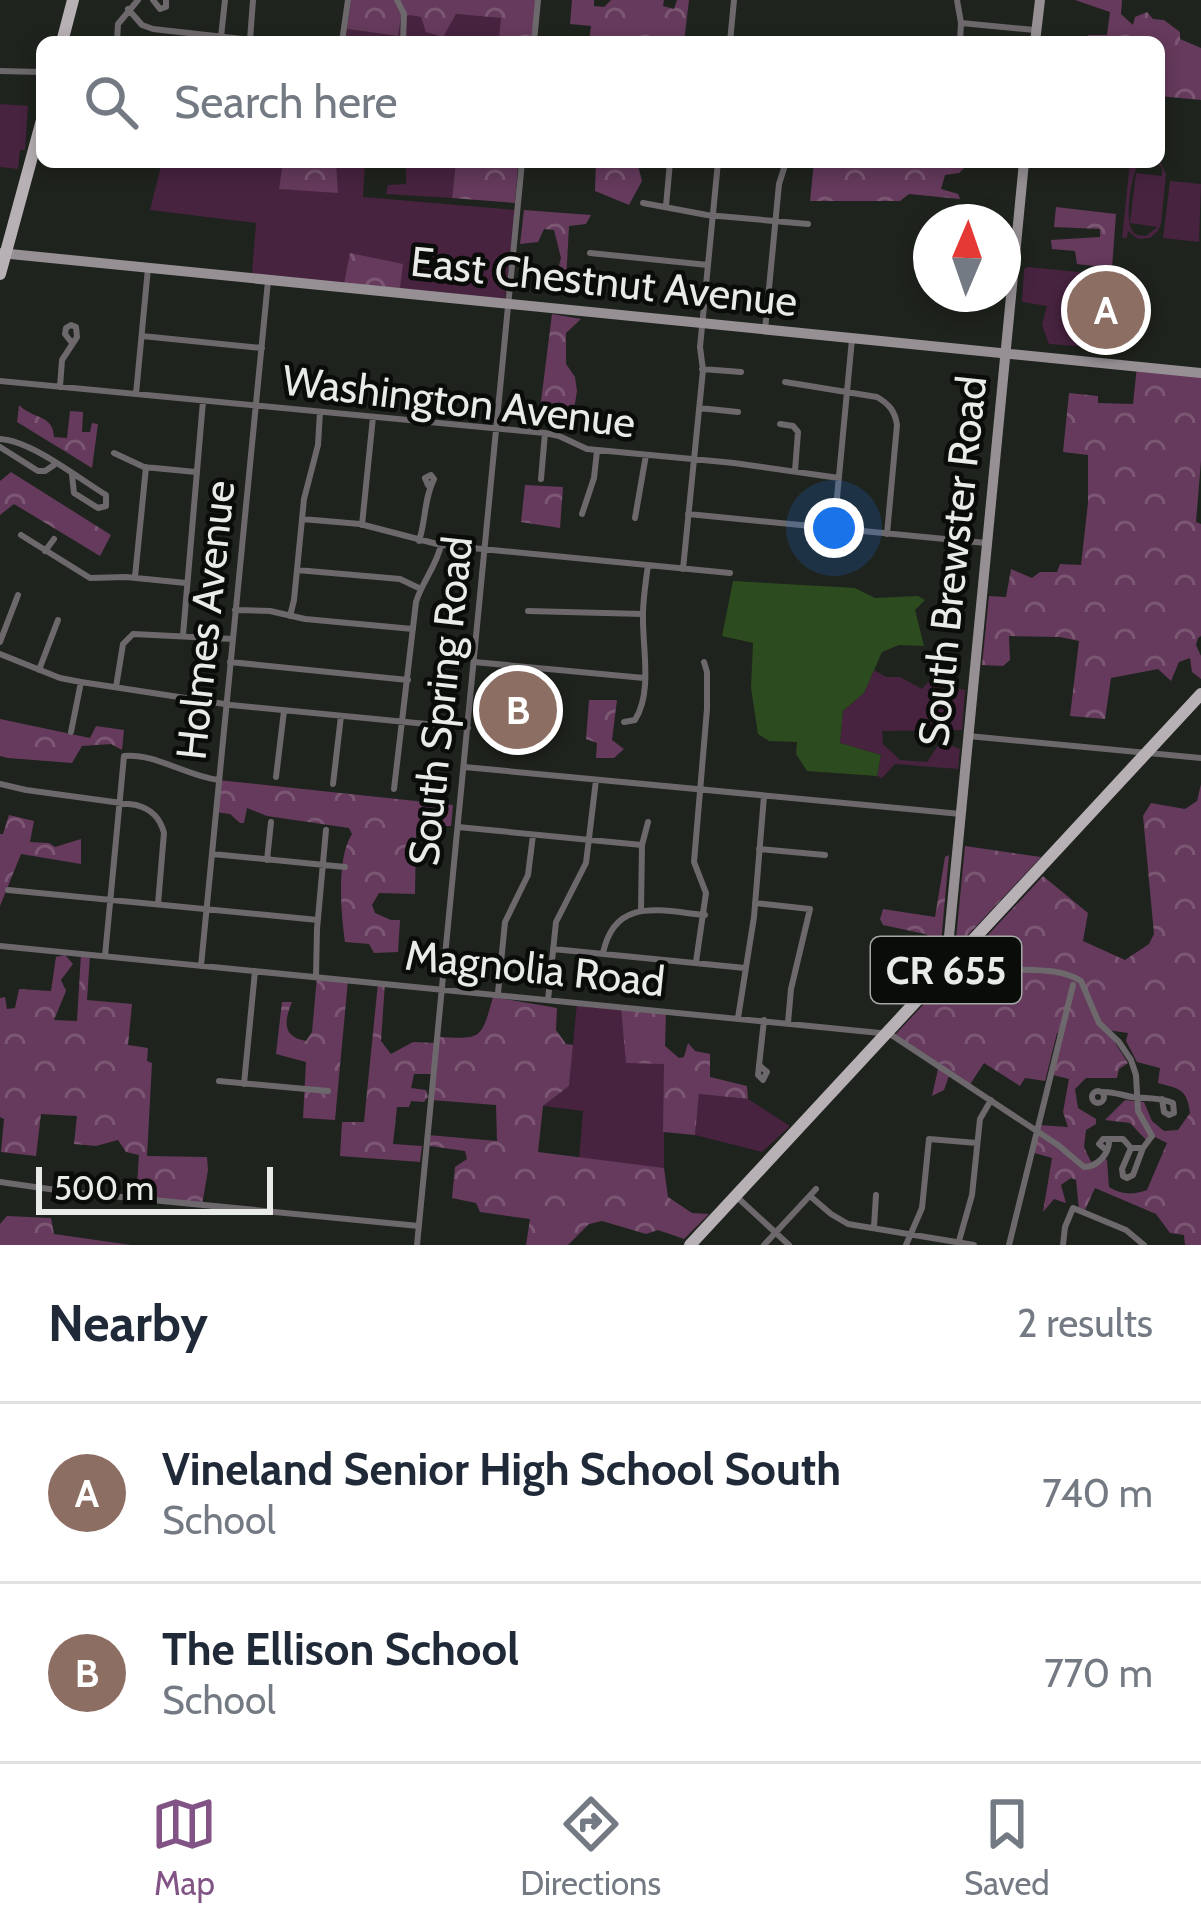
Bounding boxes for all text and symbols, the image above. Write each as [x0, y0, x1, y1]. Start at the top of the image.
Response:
search box [36, 36, 1165, 168]
icon: search [78, 69, 144, 135]
text: Search here [174, 75, 398, 129]
north arrow [913, 204, 1021, 312]
street label: East Chestnut Avenue [408, 235, 800, 327]
pin: A [1067, 265, 1145, 355]
street label: Washington Avenue [280, 354, 638, 448]
street label: South Brewster Road [907, 373, 997, 749]
street label: Holmes Avenue [164, 478, 246, 762]
your location [804, 498, 864, 558]
street label: South Spring Road [397, 534, 483, 868]
pin: B [479, 665, 557, 755]
street label: Magnolia Road [402, 928, 668, 1008]
road number: CR 655 [871, 937, 1021, 1003]
scale bar [36, 1161, 273, 1214]
text: 500 m [54, 1168, 154, 1208]
text: Nearby [48, 1292, 208, 1354]
text: 2 results [1017, 1299, 1153, 1347]
text: Vineland Senior High School South [162, 1442, 841, 1496]
text: A [75, 1469, 99, 1517]
text: 740 m [1042, 1469, 1153, 1517]
text: School [162, 1496, 276, 1544]
text: The Ellison School [162, 1622, 519, 1676]
text: B [75, 1649, 99, 1697]
text: 770 m [1044, 1649, 1153, 1697]
text: School [162, 1676, 276, 1724]
tab: Map [151, 1791, 217, 1903]
tab: Directions [520, 1791, 661, 1903]
tab: Saved [964, 1791, 1050, 1903]

